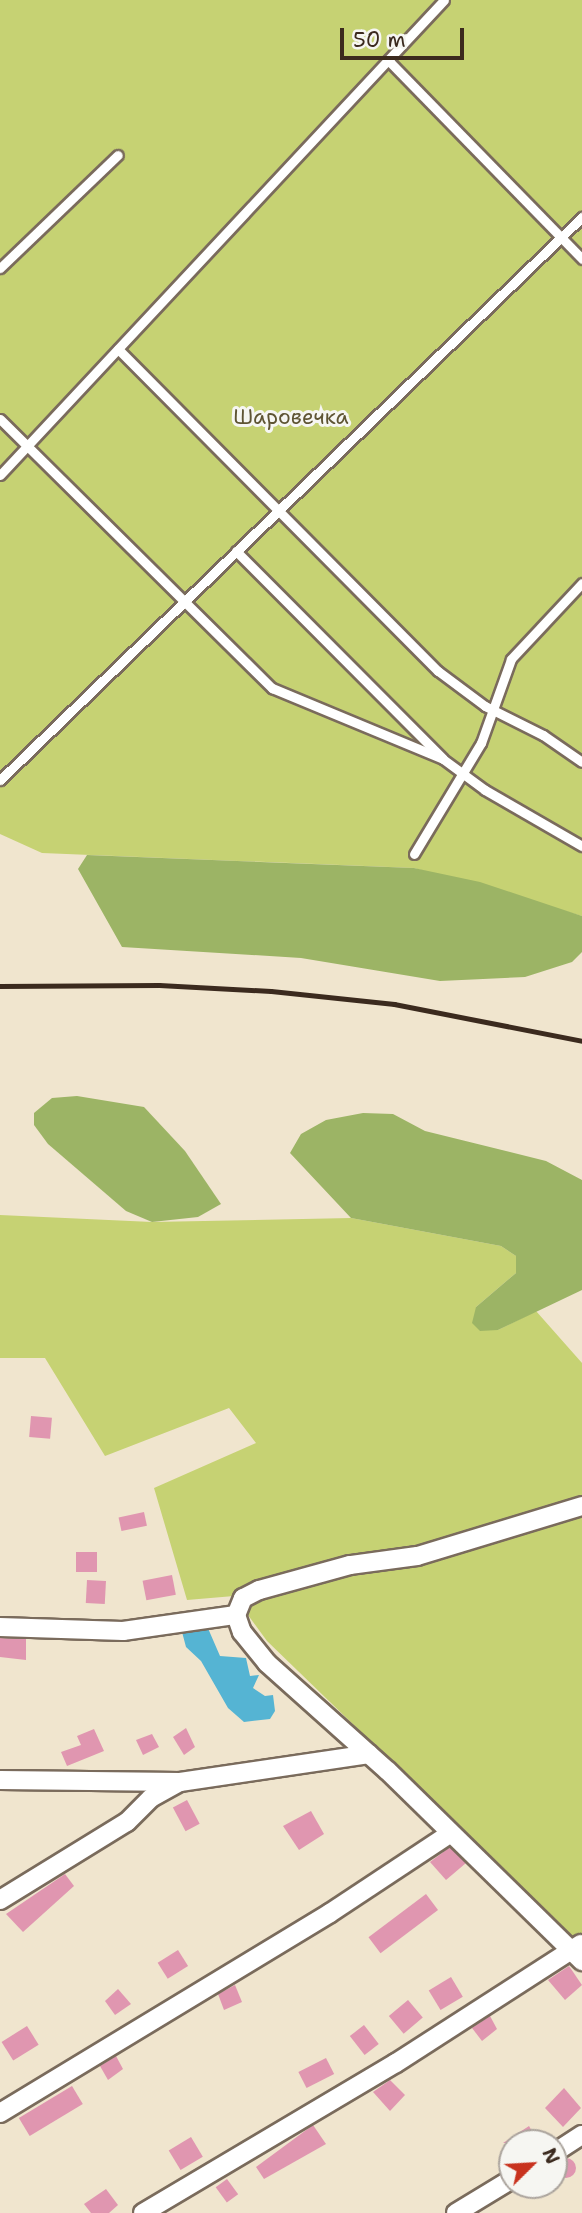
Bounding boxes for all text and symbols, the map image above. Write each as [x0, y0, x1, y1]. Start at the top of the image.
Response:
scale bar [344, 14, 468, 58]
text: 50 m [353, 26, 406, 54]
park label: Шаровечка [233, 404, 349, 430]
north arrow [498, 2129, 568, 2199]
text: N [536, 2144, 565, 2168]

